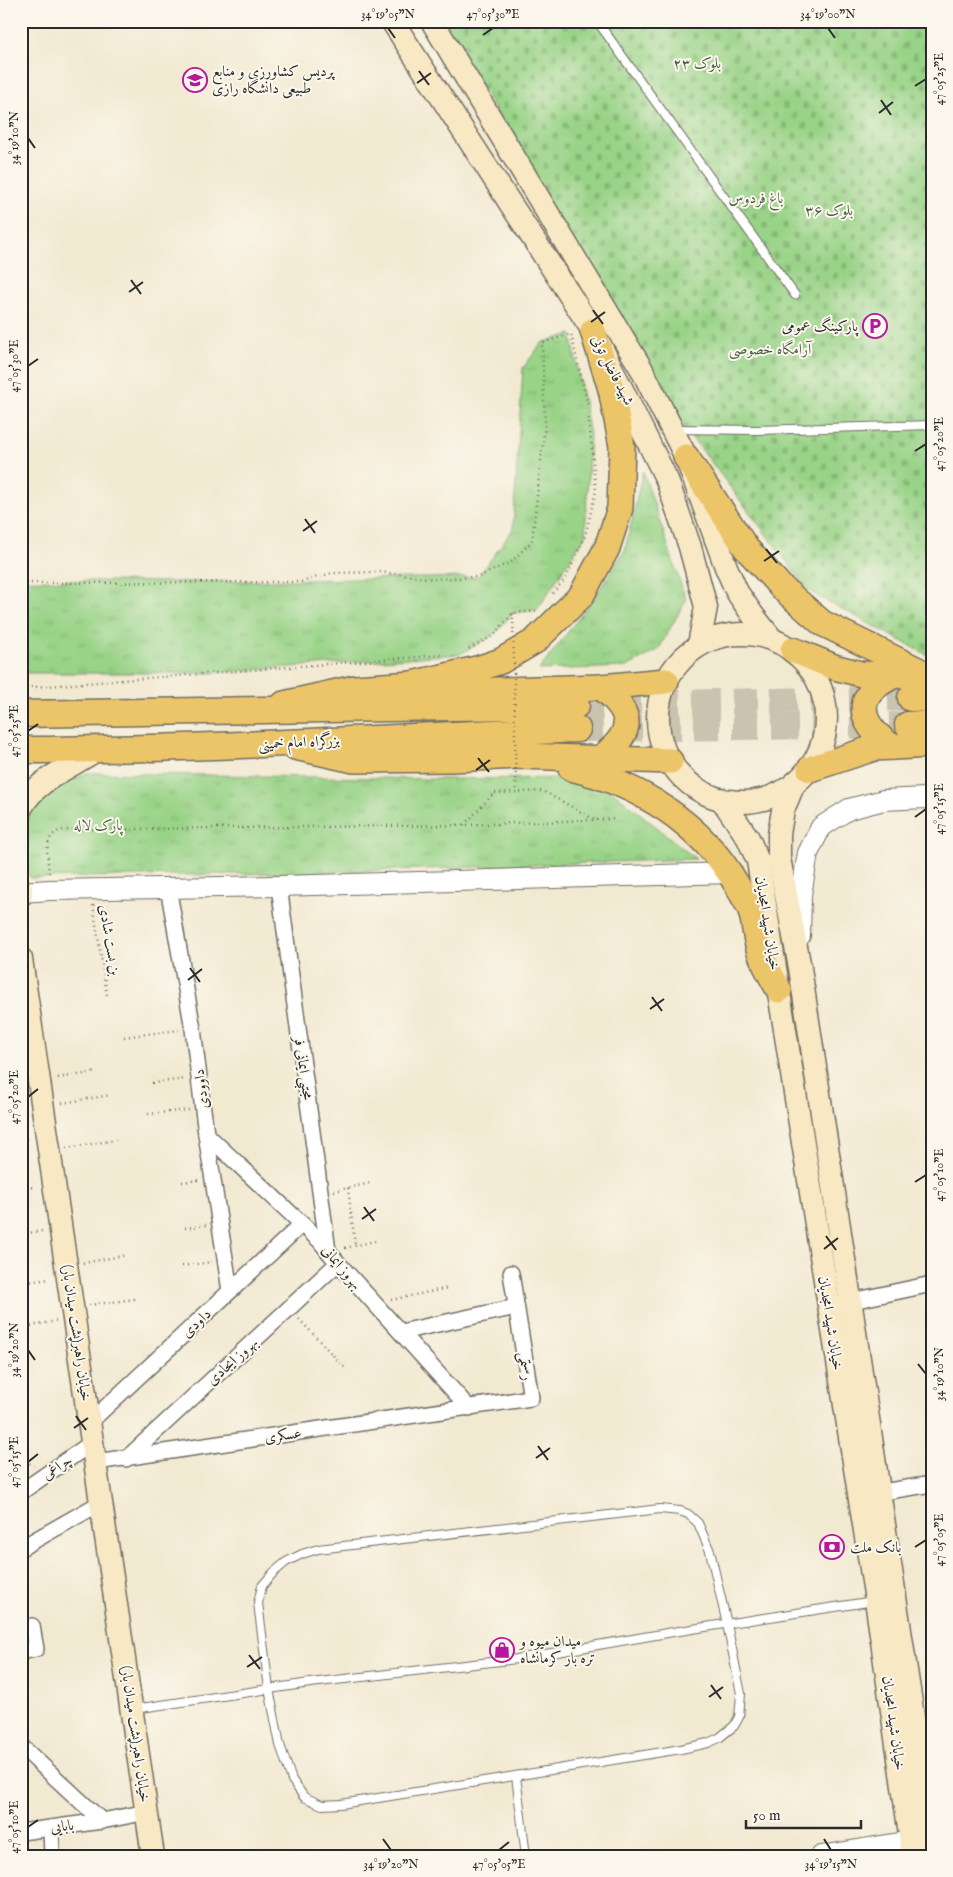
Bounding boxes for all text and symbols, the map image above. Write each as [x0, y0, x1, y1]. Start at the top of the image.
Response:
text: 34°19'05"N [361, 7, 415, 22]
text: 47°05'30"E [466, 7, 520, 22]
text: 34°19'00"N [800, 7, 856, 22]
text: 47°05'25"E [932, 53, 947, 105]
park label: بلوک ۲۳ [673, 54, 721, 73]
place label: پردیس کشاورزی و منابع طبیعی دانشگاه رازی [212, 62, 335, 99]
school or university icon: پردیس کشاورزی و منابع طبیعی دانشگاه رازی [182, 67, 208, 93]
text: 34°19'10"N [7, 110, 22, 165]
park label: باغ فردوس [729, 189, 784, 211]
park label: بلوک ۳۶ [805, 201, 853, 220]
parking icon: پارکینگ عمومی [862, 313, 888, 339]
place label: پارکینگ عمومی [782, 316, 859, 337]
street label: شهید فاضل تونی [586, 332, 638, 409]
text: 47°05'30"E [7, 339, 22, 393]
park label: آرامگاه خصوصی [729, 339, 813, 360]
text: 47°05'20"E [932, 417, 947, 471]
text: 47°05'25"E [7, 705, 22, 757]
street label: بزرگراه امام خمینی [258, 730, 341, 757]
text: 47°05'15"E [932, 783, 947, 835]
park label: پارک لاله [73, 816, 124, 836]
street label: خیابان شهید امجدیان [751, 874, 784, 972]
street label: بن بست شادی [95, 903, 125, 977]
street label: مجتبی ایمانی فر [287, 1033, 317, 1101]
street label: داوودی [190, 1068, 213, 1110]
text: 47°05'20"E [7, 1070, 22, 1124]
text: 47°05'10"E [932, 1148, 947, 1202]
street label: بهروز ایمانی [317, 1241, 366, 1294]
street label: خیابان راهبر(پشت میدان بار) [57, 1263, 96, 1403]
street label: خیابان شهید امجدیان [814, 1274, 847, 1372]
street label: داودی [177, 1305, 215, 1342]
text: 34°19'20"N [7, 1322, 22, 1378]
street label: بهروز ایجادی [203, 1333, 262, 1389]
text: 34°19'10"N [932, 1346, 947, 1401]
street label: رستمی [513, 1350, 537, 1382]
street label: عسکری [263, 1424, 303, 1447]
text: 47°05'15"E [7, 1436, 22, 1488]
street label: چراغی [38, 1450, 76, 1484]
text: 47°05'05"E [932, 1514, 947, 1567]
bank icon: بانک ملت [819, 1534, 845, 1560]
place label: بانک ملت [850, 1538, 902, 1557]
place label: میدان میوه و تره بار کرمانشاه [518, 1632, 595, 1668]
shop icon: میدان میوه و تره بار کرمانشاه [489, 1637, 515, 1663]
street label: خیابان راهبر(پشت میدان بار) [116, 1664, 155, 1804]
street label: خیابان شهید امجدیان [877, 1675, 910, 1772]
scale bar [746, 1797, 860, 1829]
text: 47°05'10"E [7, 1800, 22, 1854]
text: 50 m [753, 1806, 781, 1825]
street label: بابایی [49, 1815, 75, 1838]
text: 34°19'20"N [363, 1857, 419, 1872]
text: 47°05'05"E [473, 1857, 526, 1872]
text: 34°19'15"N [805, 1857, 858, 1872]

